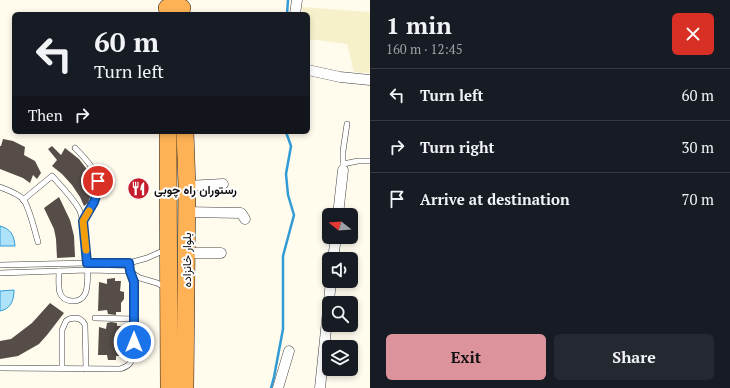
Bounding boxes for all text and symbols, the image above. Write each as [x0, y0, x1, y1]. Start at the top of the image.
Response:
text: 1 min [386, 9, 452, 41]
button: close [672, 13, 714, 55]
text: 60 m [94, 23, 159, 60]
icon: left [28, 28, 80, 80]
text: 160 m · 12:45 [386, 40, 463, 58]
text: Turn left [94, 59, 164, 83]
icon: left [386, 84, 408, 106]
text: Turn left [420, 85, 484, 105]
text: 60 m [681, 85, 714, 105]
icon: right [71, 104, 93, 126]
text: Then [28, 105, 63, 125]
icon: right [386, 136, 408, 158]
text: Turn right [420, 137, 495, 157]
text: 30 m [681, 137, 714, 157]
pin [81, 164, 115, 198]
icon: arrive [87, 170, 109, 192]
restaurant icon: رستوران راه چوبی [126, 176, 152, 202]
place label: رستوران راه چوبی [154, 182, 237, 198]
icon: arrive [386, 188, 408, 210]
text: Arrive at destination [420, 189, 570, 209]
text: 70 m [681, 189, 714, 209]
north arrow [322, 208, 358, 244]
map controls [322, 208, 358, 376]
street label: بلوار خانزاده [179, 232, 195, 288]
button: sound [322, 252, 358, 288]
button: search [322, 296, 358, 332]
position arrow [113, 321, 155, 363]
button: Exit [386, 334, 546, 380]
button: Share [554, 334, 714, 380]
button: layers [322, 340, 358, 376]

